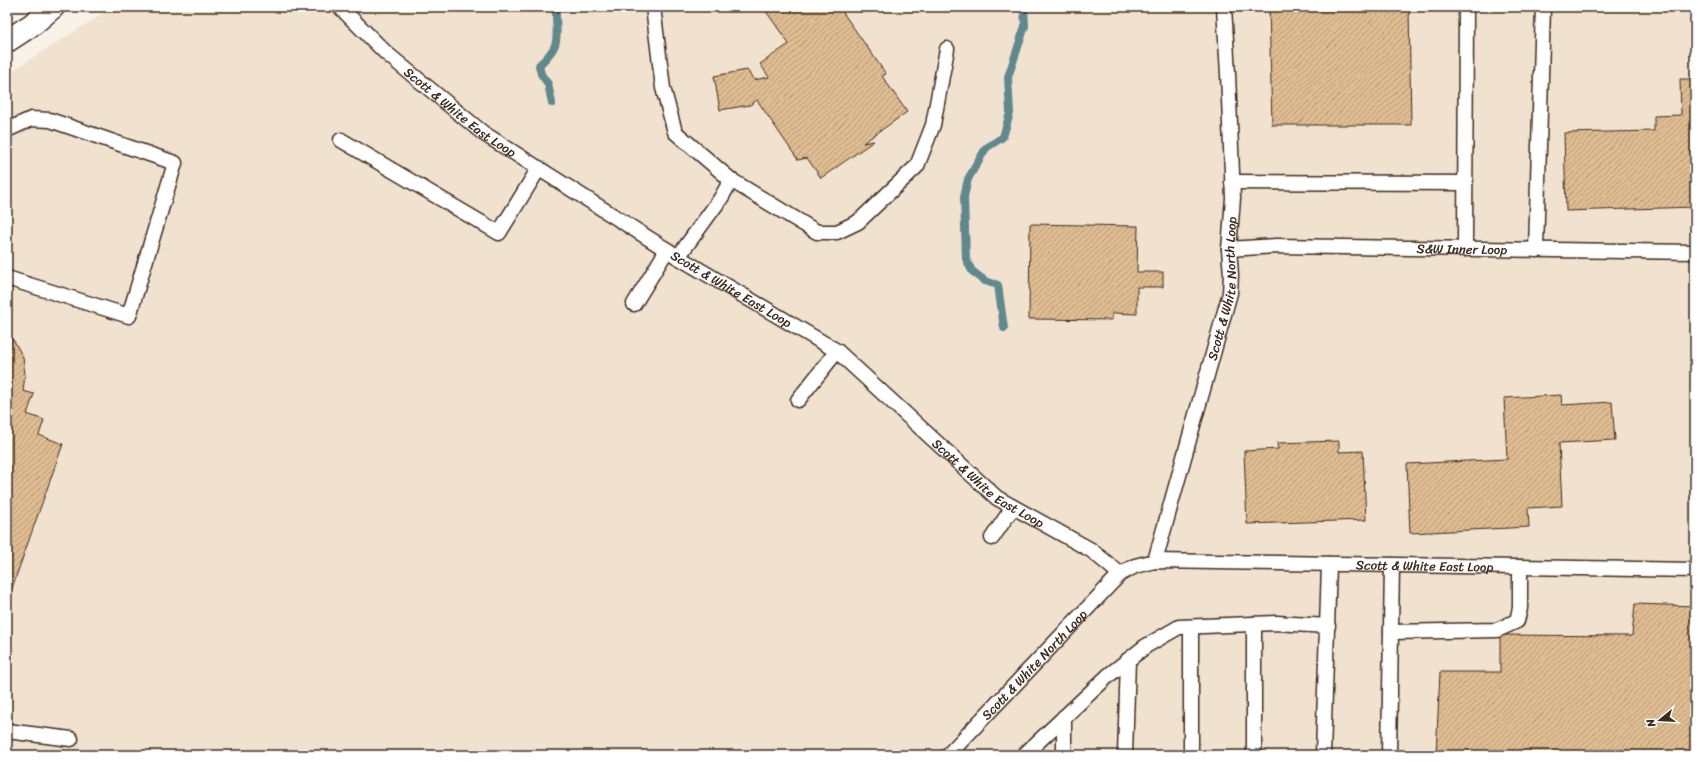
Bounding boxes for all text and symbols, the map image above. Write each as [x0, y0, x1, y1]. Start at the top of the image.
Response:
street label: Scott & White East Loop [399, 61, 521, 164]
street label: Scott & White North Loop [1201, 215, 1244, 363]
street label: S&W Inner Loop [1416, 237, 1507, 261]
street label: Scott & White East Loop [666, 244, 796, 334]
street label: Scott & White East Loop [927, 433, 1049, 534]
street label: Scott & White East Loop [1356, 553, 1494, 579]
street label: Scott & White North Loop [976, 604, 1093, 726]
north arrow [1640, 700, 1680, 740]
text: N [1641, 716, 1661, 730]

